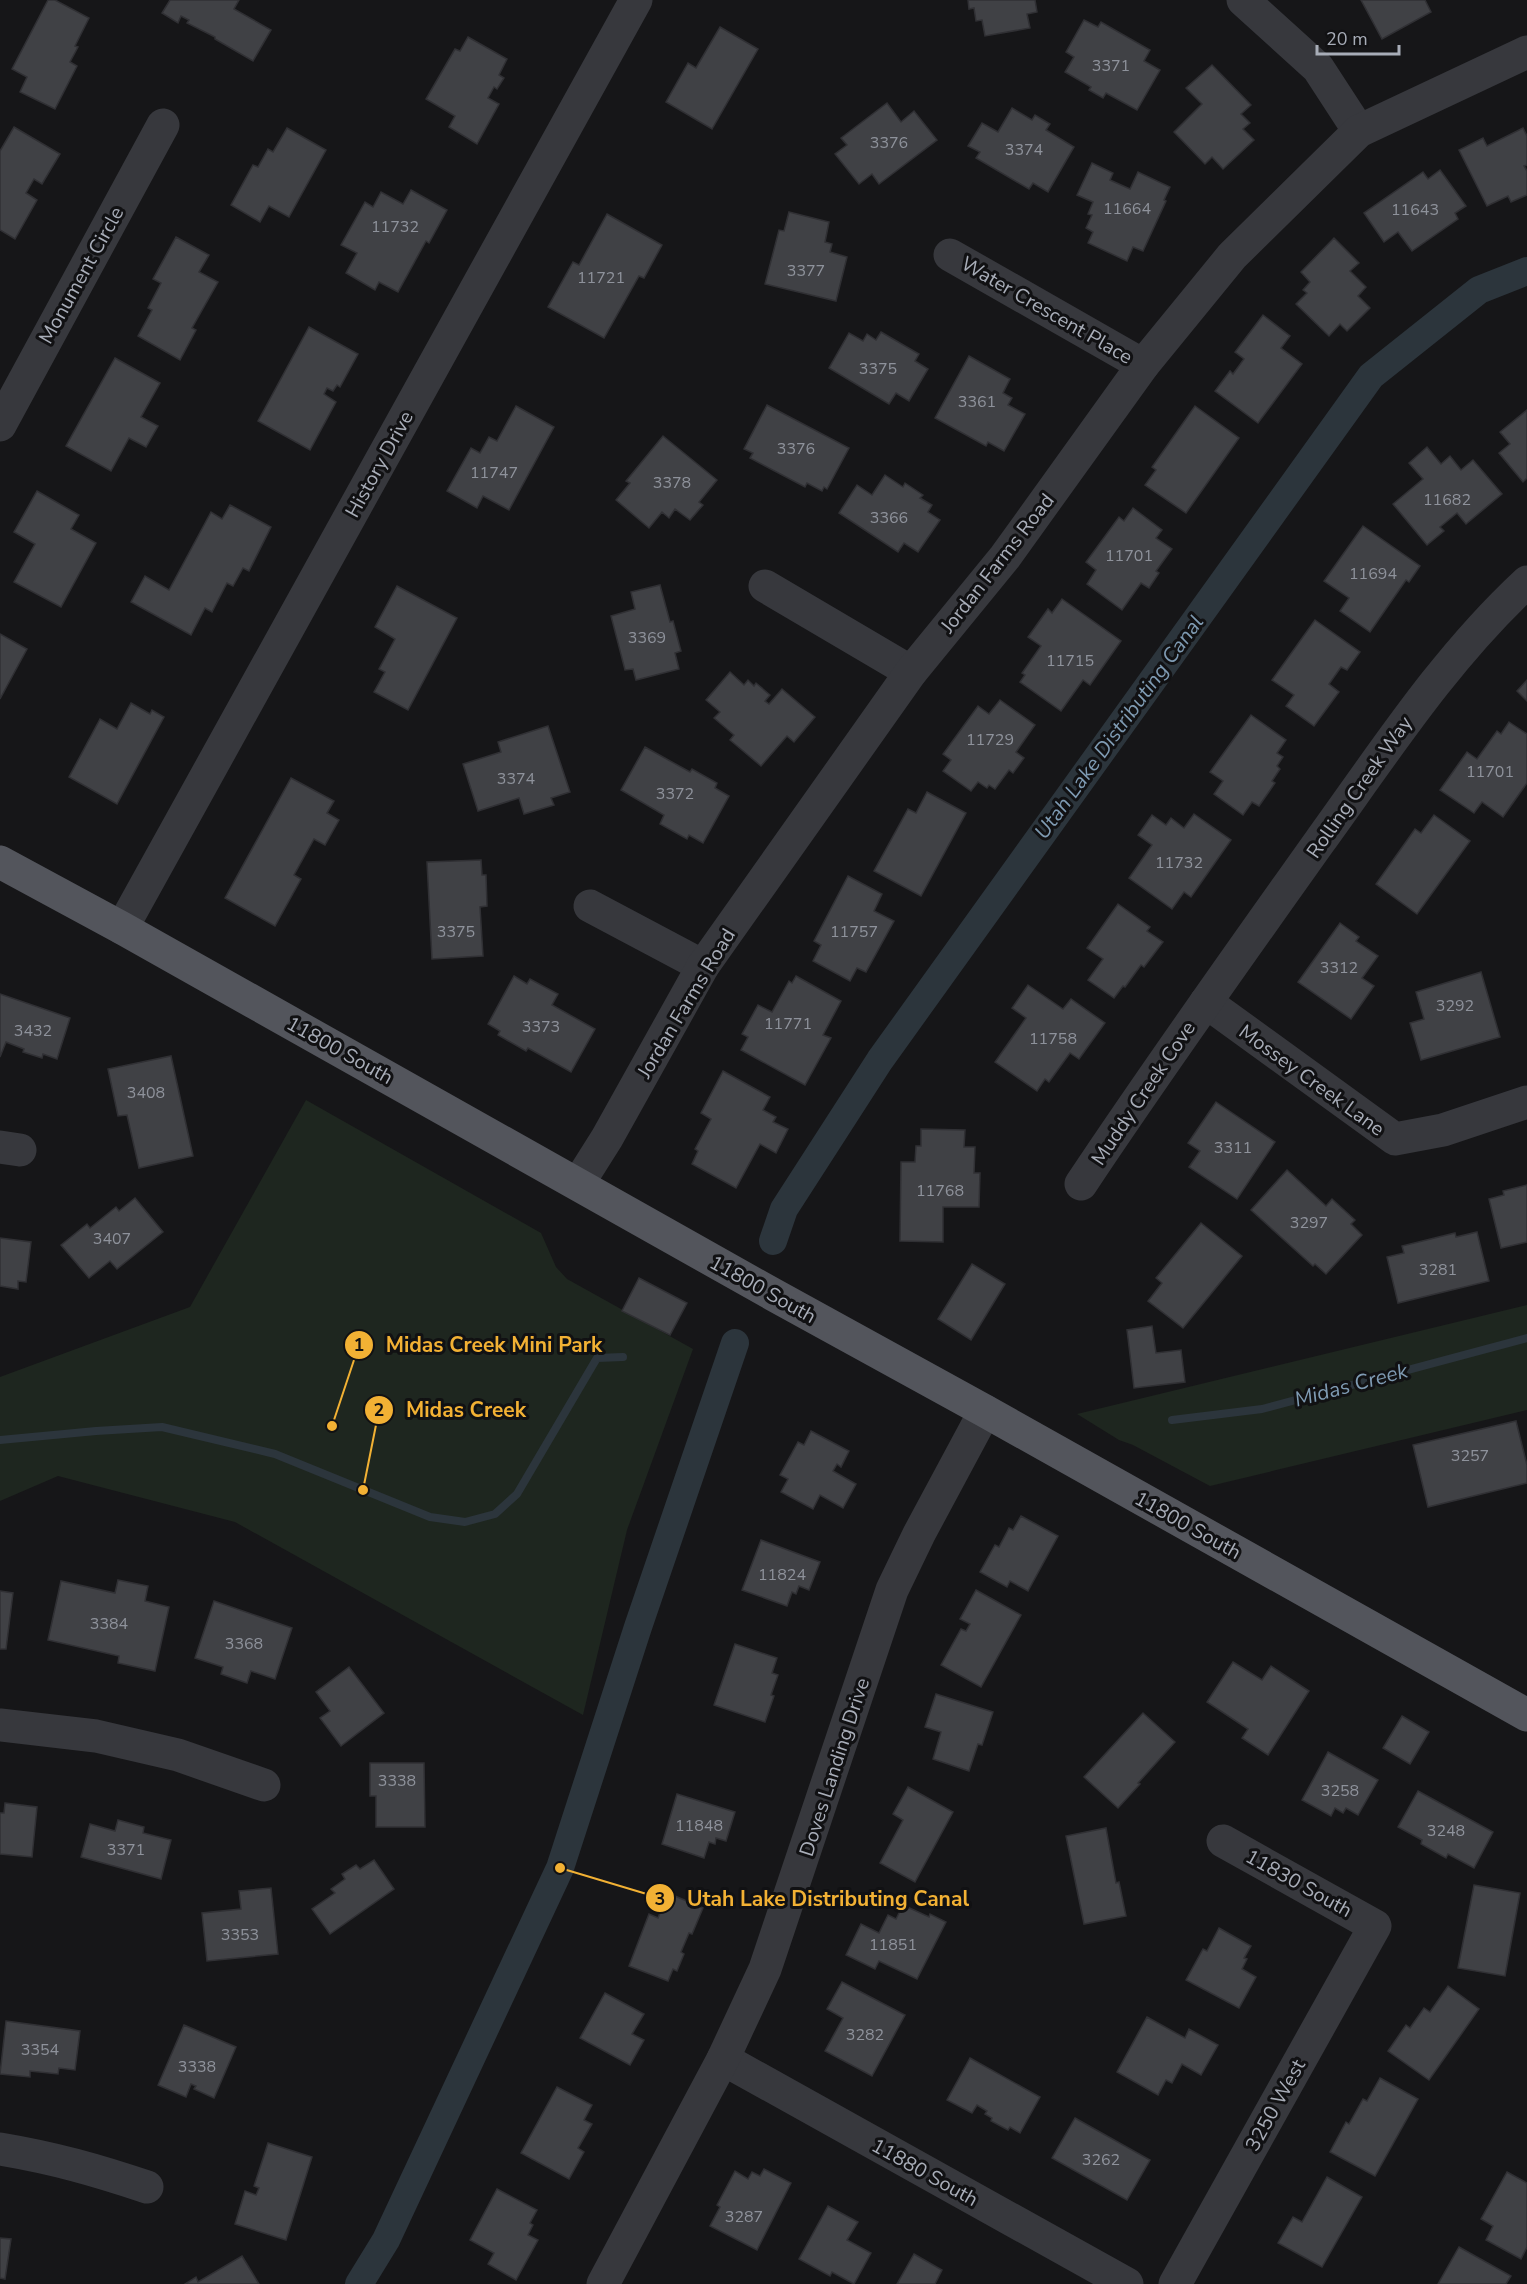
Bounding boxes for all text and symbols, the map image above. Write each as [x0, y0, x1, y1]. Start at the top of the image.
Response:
scale bar [1317, 18, 1400, 56]
text: 20 m [1326, 27, 1368, 51]
house number: 3371 [1092, 55, 1130, 77]
house number: 3376 [870, 132, 908, 154]
house number: 3374 [1005, 139, 1044, 161]
house number: 11664 [1103, 198, 1151, 220]
house number: 11643 [1391, 199, 1439, 221]
street label: Monument Circle [33, 202, 130, 349]
house number: 11732 [371, 216, 419, 238]
street label: Water Crescent Place [956, 250, 1138, 371]
house number: 3377 [787, 260, 825, 282]
house number: 11721 [577, 267, 625, 289]
house number: 3375 [859, 358, 897, 380]
house number: 3361 [958, 391, 996, 413]
street label: History Drive [339, 406, 420, 522]
house number: 3376 [777, 438, 815, 460]
house number: 11747 [470, 462, 518, 484]
house number: 3378 [653, 472, 691, 494]
street label: Jordan Farms Road [934, 488, 1060, 639]
house number: 11682 [1423, 489, 1471, 511]
house number: 3366 [870, 507, 908, 529]
house number: 11701 [1105, 545, 1153, 567]
house number: 11694 [1349, 563, 1397, 585]
water label: Utah Lake Distributing Canal [1028, 609, 1210, 845]
house number: 3369 [628, 627, 666, 649]
house number: 11715 [1046, 650, 1094, 672]
street label: Rolling Creek Way [1300, 710, 1419, 864]
house number: 11729 [966, 729, 1014, 751]
house number: 11701 [1466, 761, 1514, 783]
house number: 3374 [497, 768, 536, 790]
house number: 3372 [656, 783, 694, 805]
house number: 11732 [1155, 852, 1203, 874]
house number: 3375 [437, 921, 475, 943]
house number: 11757 [830, 921, 878, 943]
street label: Jordan Farms Road [631, 923, 742, 1084]
house number: 3312 [1320, 957, 1358, 979]
house number: 3292 [1436, 995, 1474, 1017]
street label: 11800 South [282, 1010, 398, 1091]
house number: 11771 [764, 1013, 812, 1035]
house number: 3373 [522, 1016, 560, 1038]
street label: Muddy Creek Cove [1085, 1016, 1202, 1171]
street label: Mossey Creek Lane [1233, 1018, 1390, 1142]
house number: 3432 [14, 1020, 52, 1042]
house number: 11758 [1029, 1028, 1077, 1050]
house number: 3408 [127, 1082, 165, 1104]
house number: 3311 [1214, 1137, 1252, 1159]
house number: 11768 [916, 1180, 964, 1202]
house number: 3297 [1290, 1212, 1328, 1234]
house number: 3407 [93, 1228, 131, 1250]
street label: 11800 South [705, 1249, 821, 1330]
house number: 3281 [1419, 1259, 1457, 1281]
callout: Midas Creek Mini Park [344, 1325, 615, 1364]
text: Midas Creek Mini Park [386, 1331, 603, 1359]
text: 1 [354, 1333, 364, 1357]
water label: Midas Creek [1291, 1356, 1411, 1414]
callout: Midas Creek [364, 1390, 538, 1429]
text: Midas Creek [406, 1396, 527, 1424]
text: 2 [374, 1398, 384, 1422]
house number: 3257 [1451, 1445, 1489, 1467]
street label: 11800 South [1130, 1485, 1246, 1566]
house number: 11824 [758, 1564, 806, 1586]
house number: 3384 [90, 1613, 129, 1635]
house number: 3368 [225, 1633, 263, 1655]
street label: Doves Landing Drive [793, 1674, 876, 1860]
house number: 3338 [378, 1770, 416, 1792]
house number: 3258 [1321, 1780, 1359, 1802]
house number: 11848 [675, 1815, 723, 1837]
house number: 3248 [1427, 1820, 1465, 1842]
house number: 3371 [107, 1839, 145, 1861]
street label: 11830 South [1241, 1843, 1357, 1924]
callout: Utah Lake Distributing Canal [645, 1879, 981, 1918]
text: Utah Lake Distributing Canal [687, 1885, 969, 1913]
text: 3 [655, 1887, 665, 1911]
house number: 3353 [221, 1924, 259, 1946]
house number: 11851 [869, 1934, 917, 1956]
house number: 3282 [846, 2024, 884, 2046]
house number: 3354 [21, 2039, 60, 2061]
street label: 3250 West [1239, 2054, 1312, 2156]
house number: 3338 [178, 2056, 216, 2078]
street label: 11880 South [867, 2132, 983, 2213]
house number: 3262 [1082, 2149, 1120, 2171]
house number: 3287 [725, 2206, 763, 2228]

